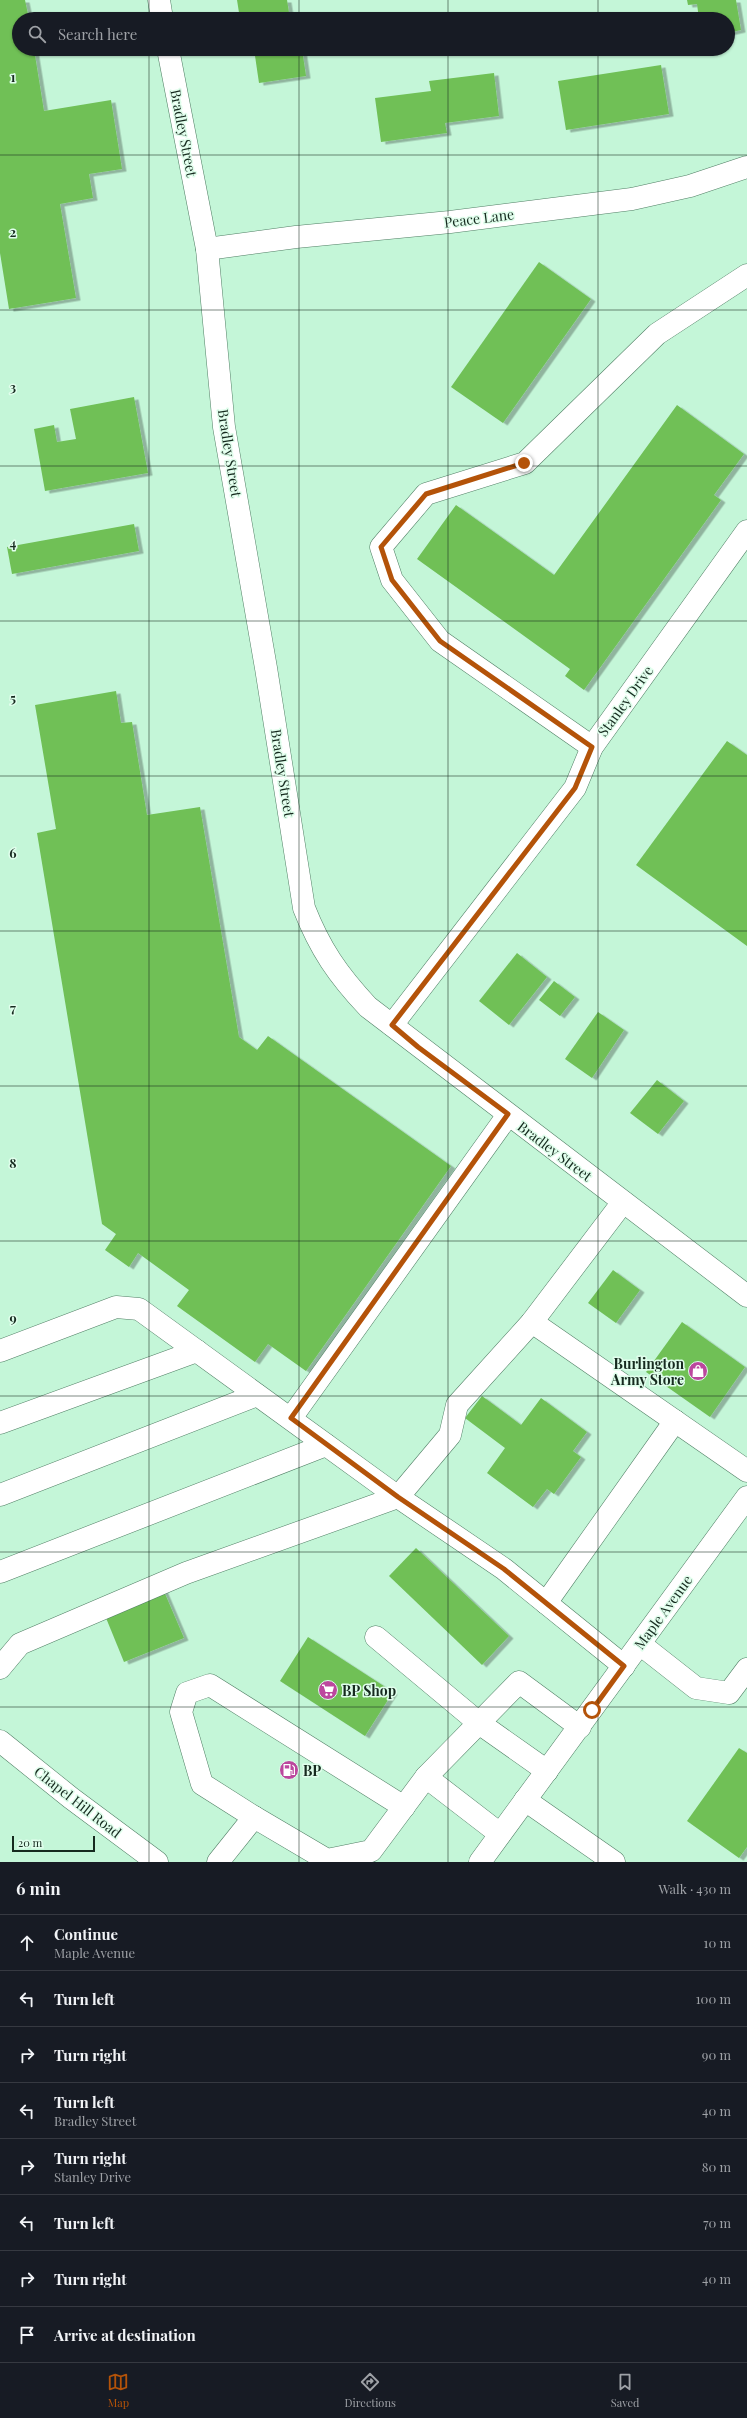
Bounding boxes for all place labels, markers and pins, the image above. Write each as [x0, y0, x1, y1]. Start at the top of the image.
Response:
place label: Burlington Army Store [610, 1354, 684, 1389]
shop icon: Burlington Army Store [687, 1360, 709, 1382]
supermarket icon: BP Shop [317, 1679, 339, 1701]
place label: BP Shop [342, 1681, 396, 1700]
fuel station icon: BP [278, 1759, 300, 1781]
place label: BP [303, 1761, 321, 1780]

